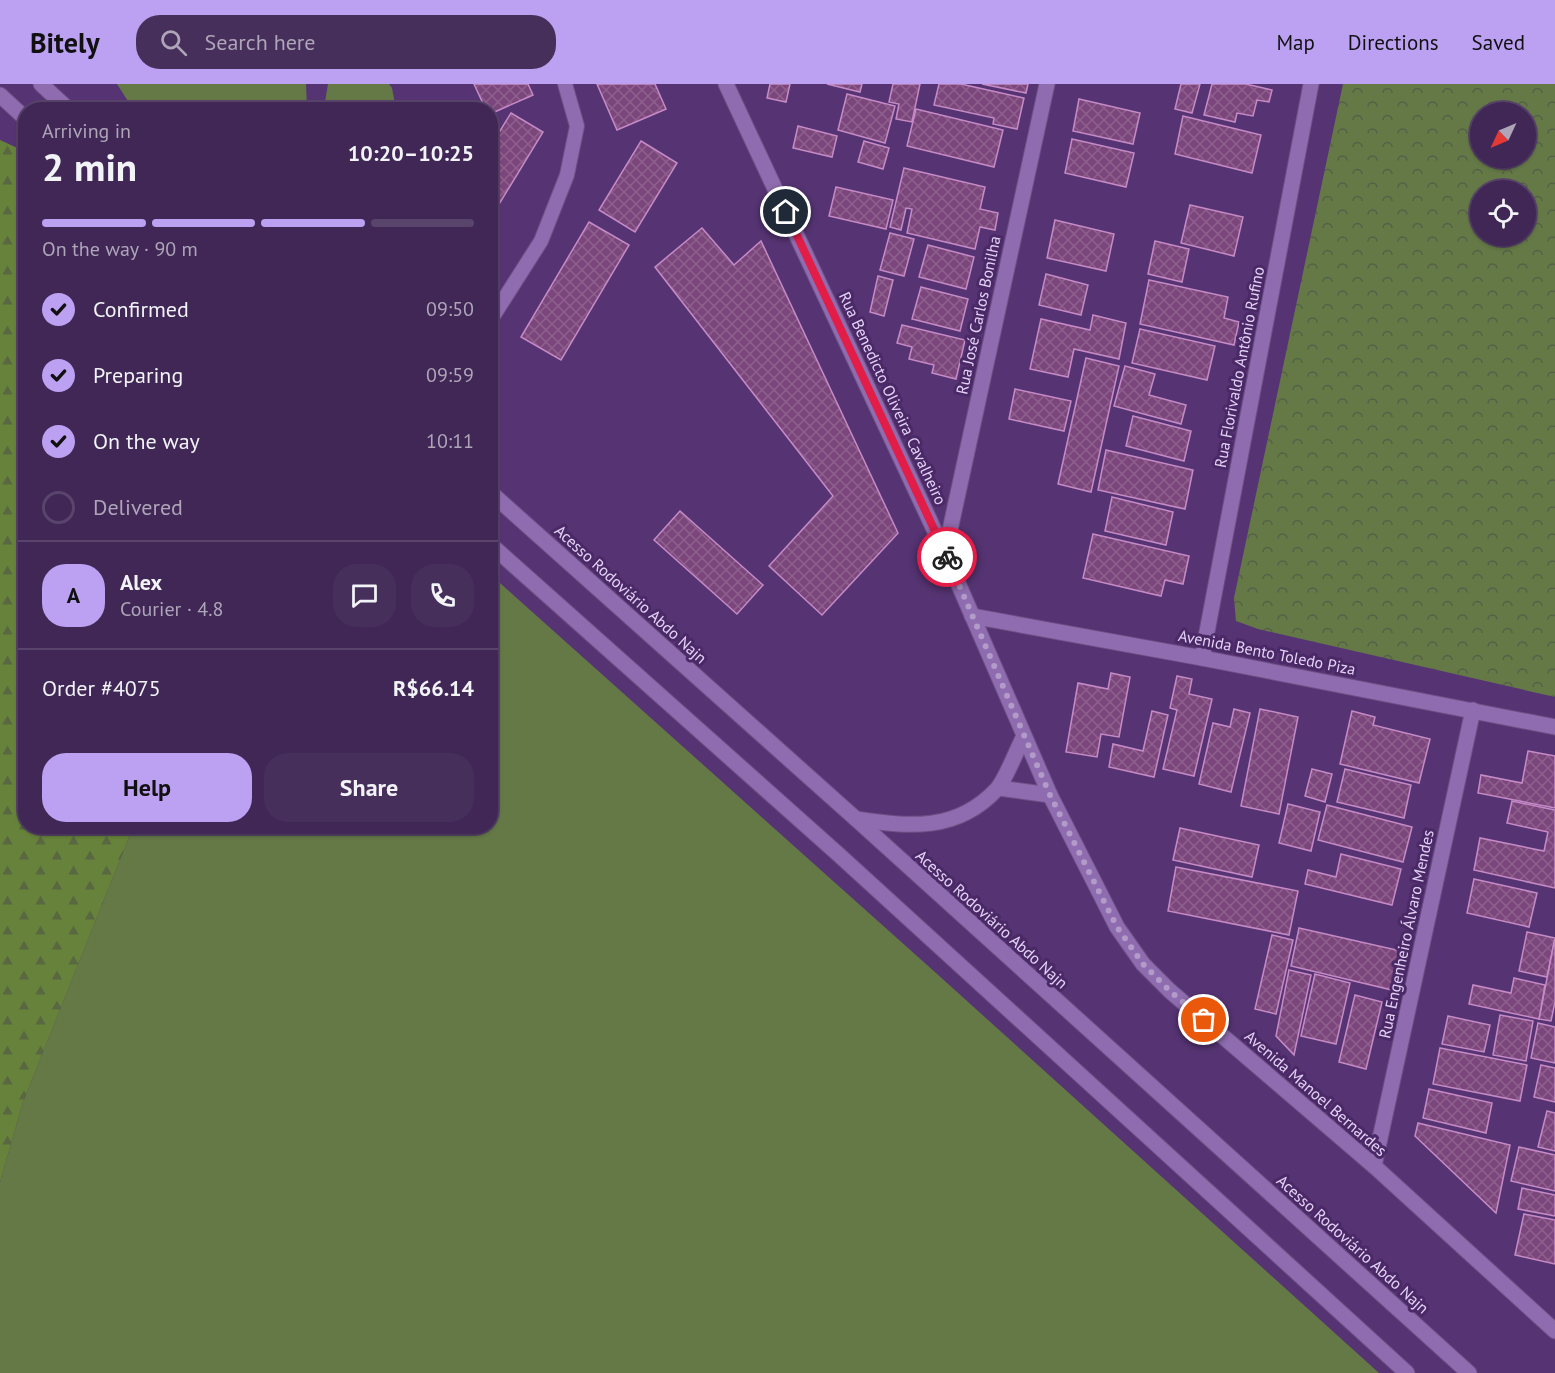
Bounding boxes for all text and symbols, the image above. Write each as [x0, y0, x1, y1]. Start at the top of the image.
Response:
search box [136, 15, 556, 69]
text: Bitely [30, 24, 100, 61]
icon: search [157, 26, 190, 59]
text: Search here [205, 28, 316, 56]
text: Map [1276, 29, 1315, 56]
text: Directions [1348, 29, 1439, 56]
text: Saved [1472, 29, 1525, 56]
north arrow [1470, 102, 1536, 168]
map controls [1470, 102, 1536, 246]
text: Arriving in [42, 118, 131, 144]
text: 10:20–10:25 [348, 139, 474, 167]
text: 2 min [42, 141, 137, 192]
button: locate [1470, 180, 1536, 246]
pin [760, 186, 811, 237]
icon: home [769, 195, 802, 228]
street label: Rua José Carlos Bonilha [951, 234, 1005, 396]
text: On the way · 90 m [42, 236, 198, 262]
street label: Rua Florivaldo Antônio Rufino [1210, 265, 1268, 469]
street label: Rua Benedicto Oliveira Cavalheiro [835, 288, 951, 508]
icon: check [42, 293, 75, 326]
text: Confirmed [93, 295, 189, 323]
text: 09:50 [426, 296, 474, 322]
icon: check [42, 359, 75, 392]
text: Preparing [93, 361, 183, 389]
text: 09:59 [426, 362, 474, 388]
icon: check [42, 425, 75, 458]
text: On the way [93, 427, 200, 455]
text: 10:11 [426, 428, 474, 454]
text: Delivered [93, 493, 183, 521]
street label: Acesso Rodoviário Abdo Najn [551, 520, 711, 668]
courier [917, 527, 977, 587]
icon: bike [931, 541, 964, 574]
button: chat [333, 564, 396, 627]
button: phone [411, 564, 474, 627]
text: Alex [120, 568, 162, 596]
text: A [67, 581, 80, 609]
text: Courier · 4.8 [120, 596, 223, 622]
street label: Avenida Bento Toledo Piza [1177, 625, 1357, 679]
text: Order #4075 [42, 674, 161, 702]
text: R$66.14 [393, 674, 474, 702]
button: Help [42, 753, 252, 822]
button: Share [264, 753, 474, 822]
street label: Rua Engenheiro Álvaro Mendes [1374, 828, 1438, 1040]
street label: Acesso Rodoviário Abdo Najn [912, 845, 1072, 993]
pin [1178, 994, 1229, 1045]
icon: bag [1187, 1003, 1220, 1036]
street label: Avenida Manoel Bernardes [1241, 1026, 1391, 1160]
street label: Acesso Rodoviário Abdo Najn [1273, 1170, 1433, 1318]

